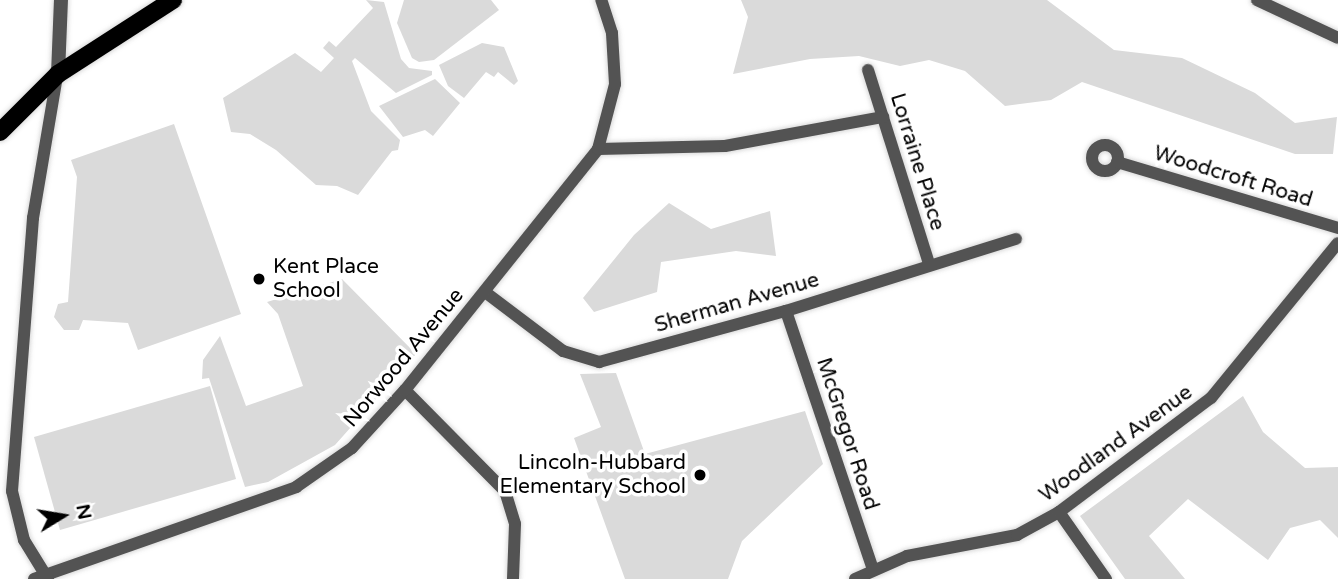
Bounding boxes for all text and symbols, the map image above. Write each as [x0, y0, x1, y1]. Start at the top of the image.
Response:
street label: Lorraine Place [884, 90, 950, 234]
street label: Woodcroft Road [1151, 141, 1315, 213]
place label: Kent Place School [273, 254, 379, 304]
street label: Sherman Avenue [652, 267, 822, 339]
marker: Kent Place School [251, 271, 267, 287]
street label: Norwood Avenue [339, 284, 469, 432]
street label: McGregor Road [810, 355, 884, 513]
street label: Woodland Avenue [1035, 380, 1197, 508]
place label: Lincoln-Hubbard Elementary School [499, 450, 686, 500]
marker: Lincoln-Hubbard Elementary School [692, 467, 708, 483]
north arrow [28, 481, 98, 551]
text: N [71, 502, 96, 522]

